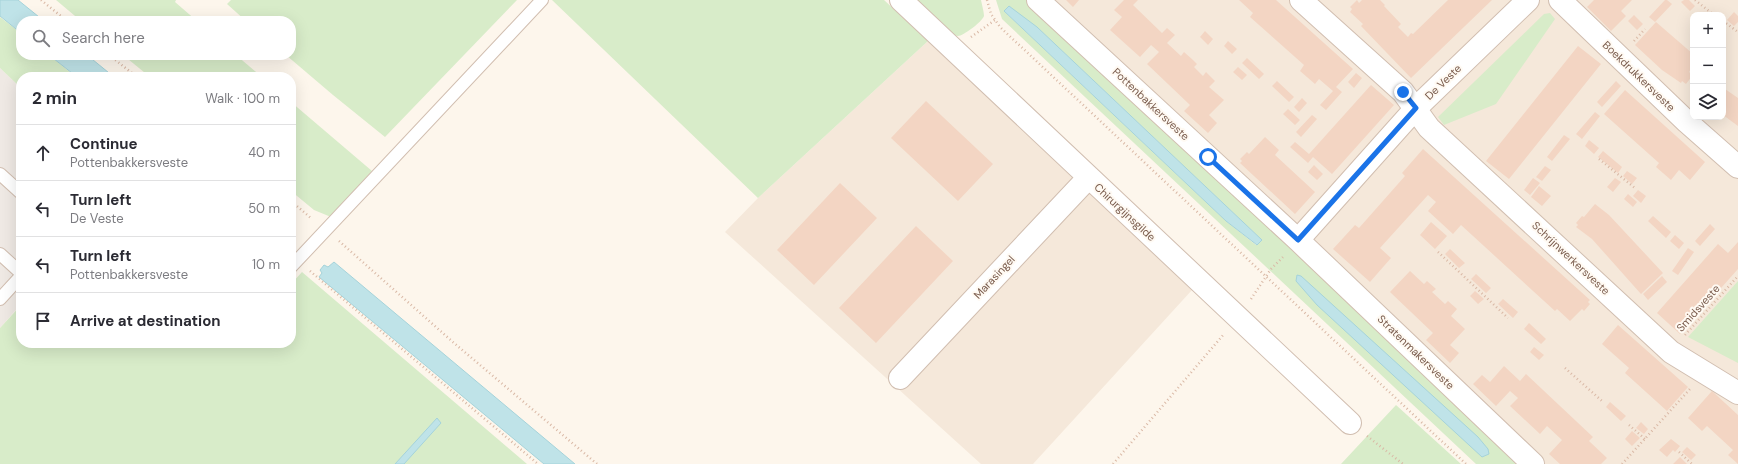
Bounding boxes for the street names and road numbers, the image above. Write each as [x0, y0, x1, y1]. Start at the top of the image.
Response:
street label: Boekdrukkersveste [1600, 38, 1678, 114]
street label: De Veste [1422, 61, 1464, 103]
street label: Pottenbakkersveste [1110, 65, 1192, 143]
street label: Chirurgijnsgilde [1091, 180, 1159, 244]
street label: Schrijnwerkersveste [1529, 218, 1613, 298]
street label: Marasingel [970, 252, 1018, 302]
street label: Smidsveste [1673, 282, 1723, 334]
street label: Stratenmakersveste [1375, 312, 1457, 392]

